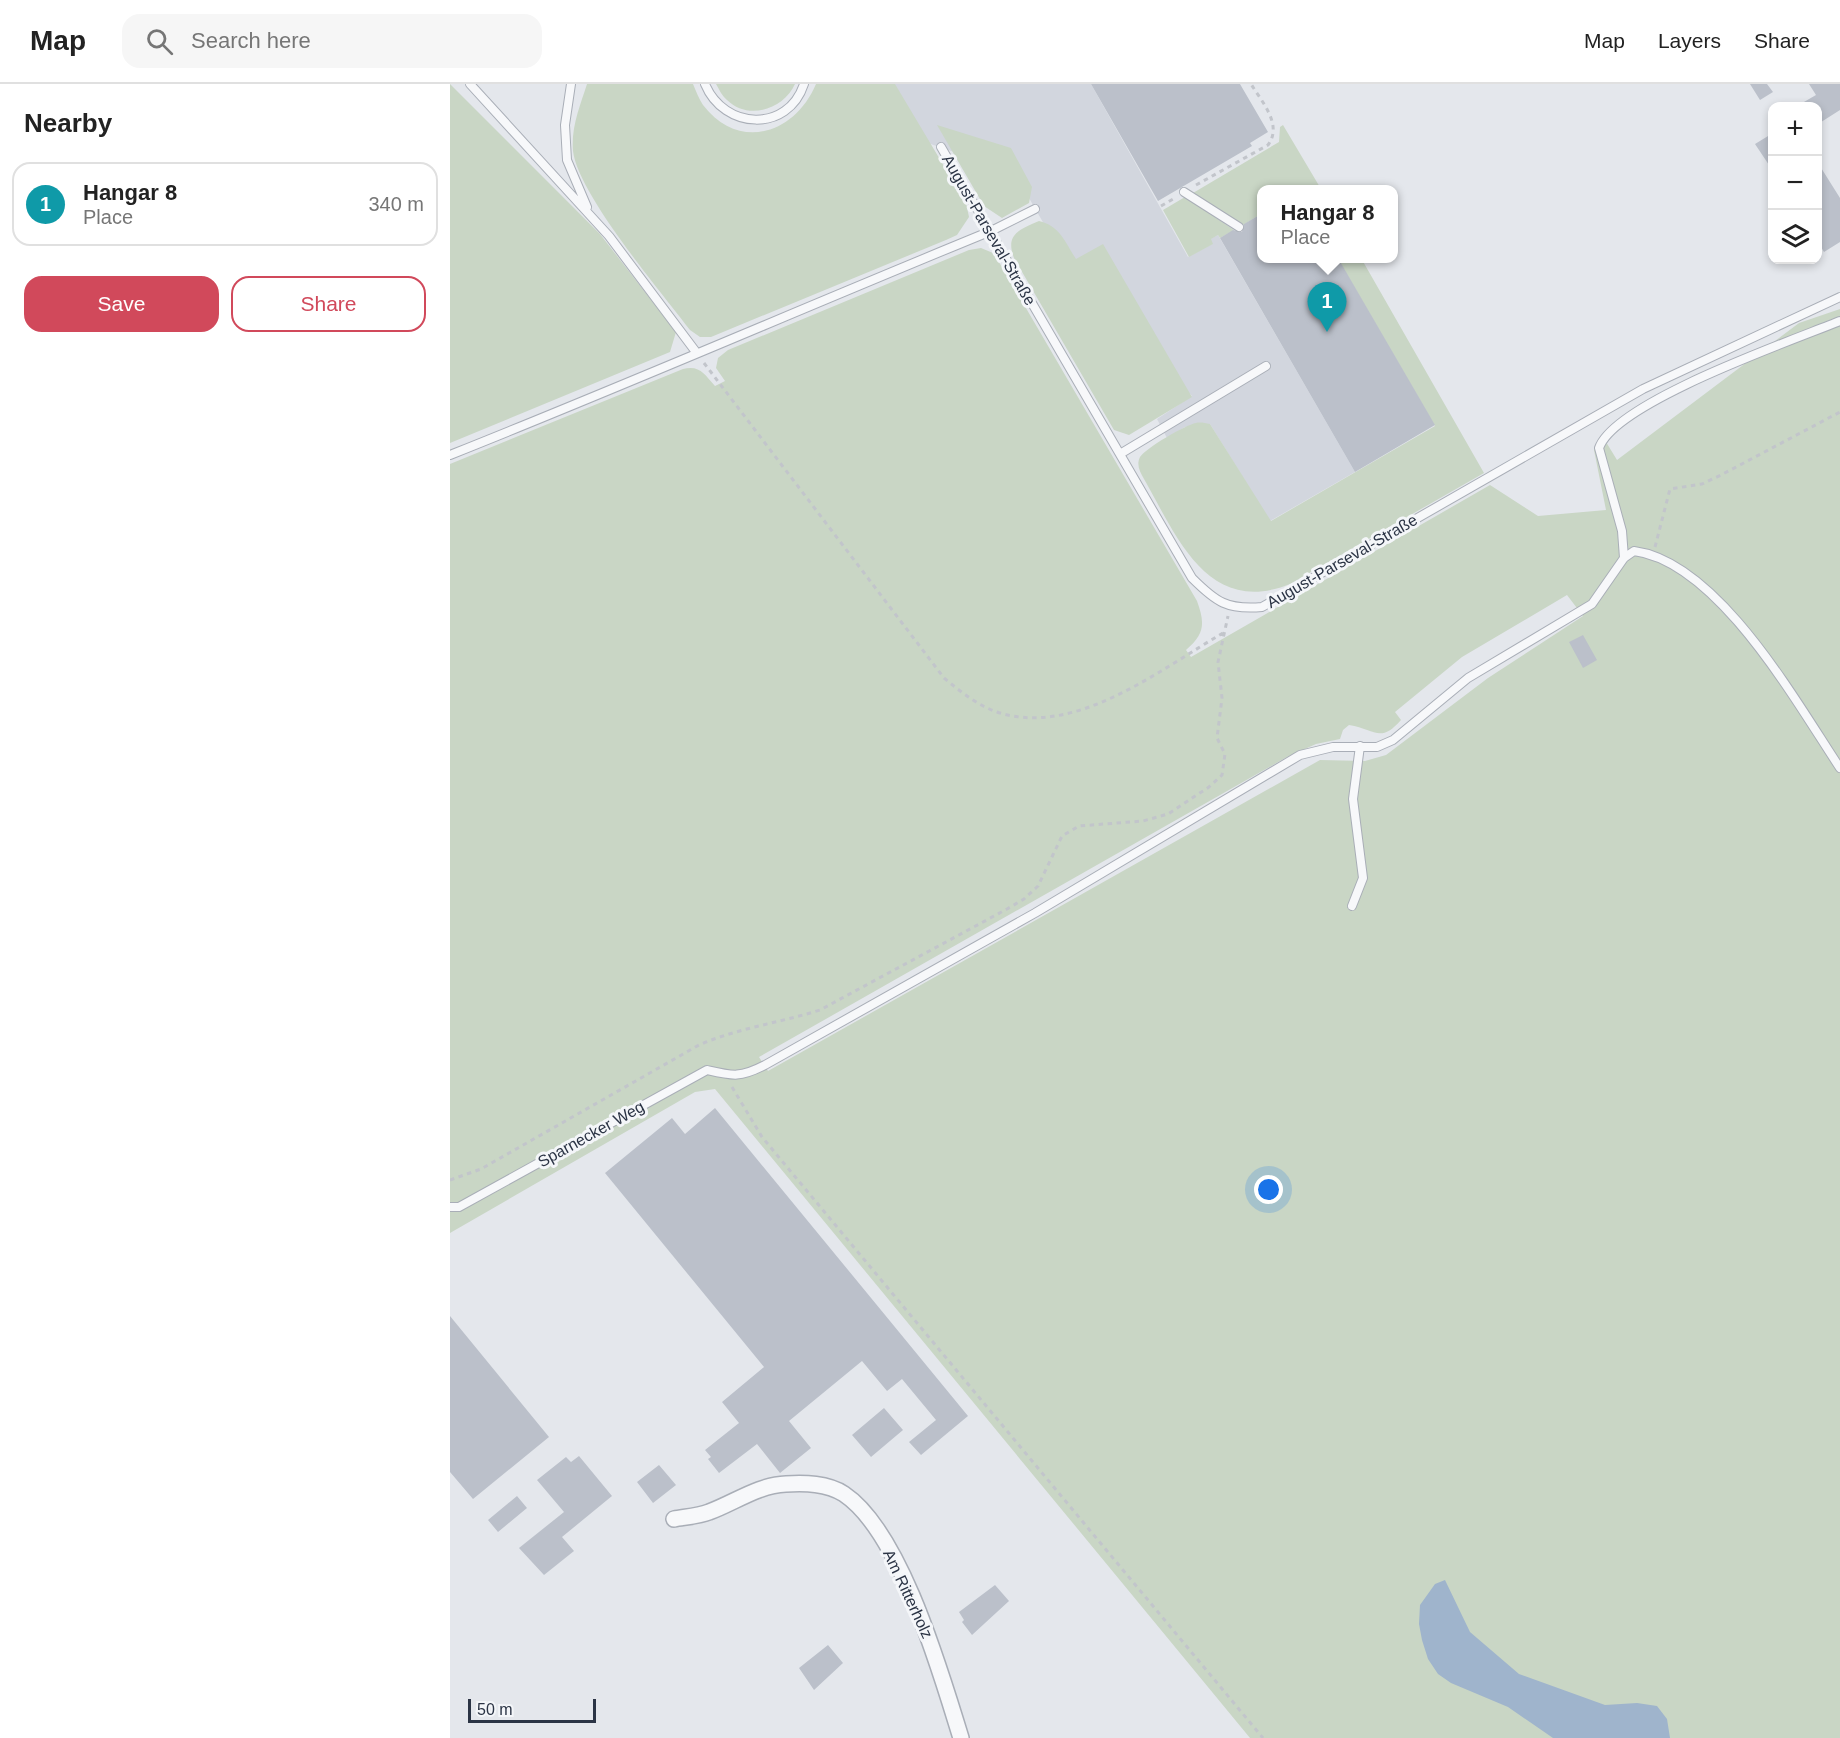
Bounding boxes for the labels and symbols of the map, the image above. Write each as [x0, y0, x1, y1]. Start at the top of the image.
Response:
street label: August-Parseval-Straße [939, 152, 1039, 308]
pin: 1 [1308, 282, 1346, 332]
street label: August-Parseval-Straße [1264, 511, 1420, 611]
street label: Sparnecker Weg [535, 1098, 647, 1170]
your location [1254, 1175, 1283, 1204]
street label: Am Ritterholz [880, 1547, 936, 1641]
scale bar [468, 1696, 596, 1724]

